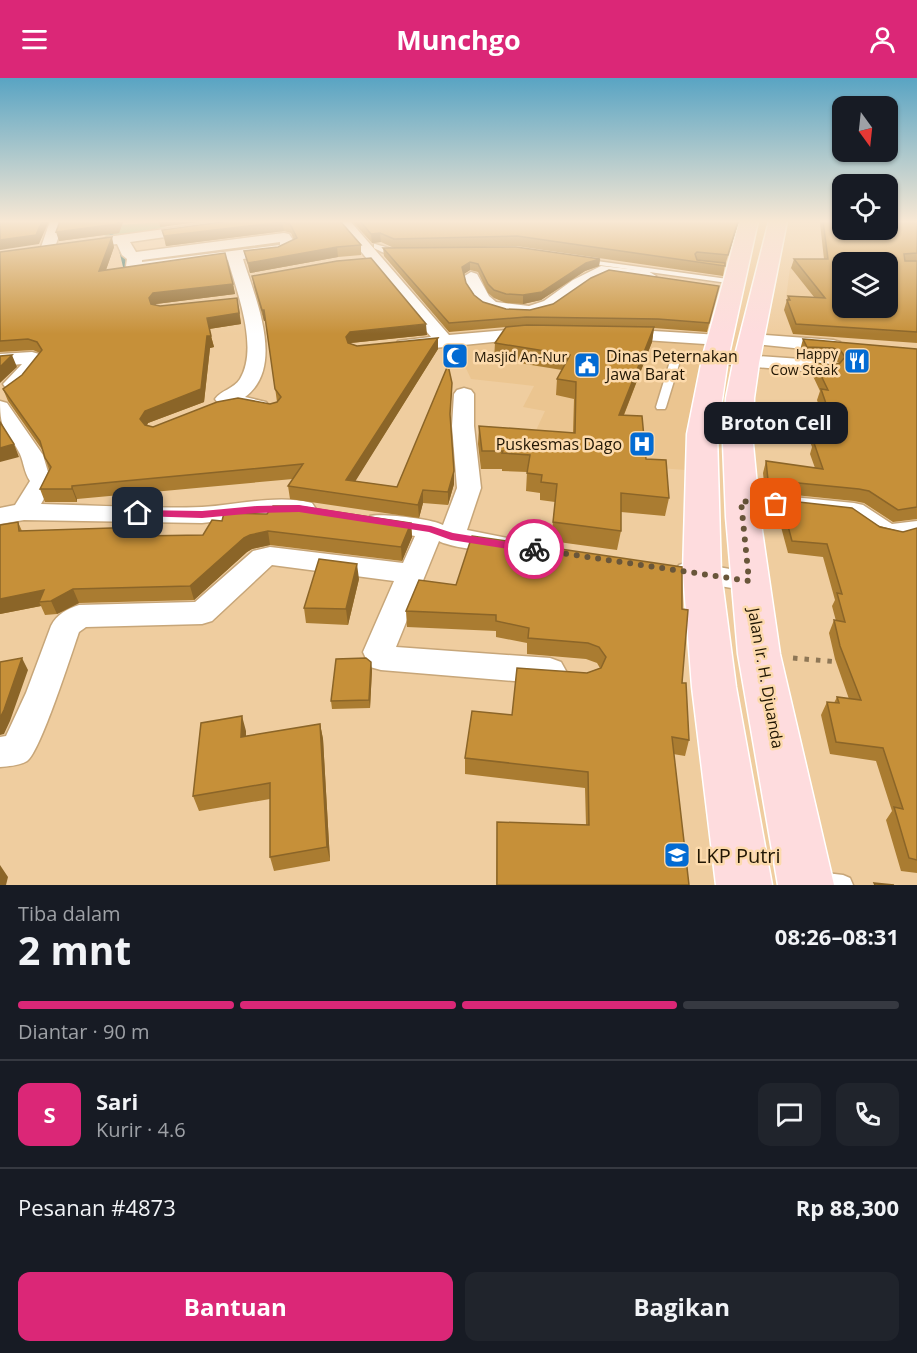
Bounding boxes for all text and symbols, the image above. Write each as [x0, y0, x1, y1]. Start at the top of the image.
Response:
text: Munchgo [396, 21, 521, 58]
icon: menu [18, 23, 51, 56]
icon: person [866, 23, 899, 56]
north arrow [832, 96, 898, 162]
map controls [832, 96, 898, 318]
button: locate [832, 174, 898, 240]
button: layers [832, 252, 898, 318]
mosque icon: Masjid An-Nur [440, 341, 470, 371]
place label: Happy Cow Steak [771, 344, 839, 379]
place label: Dinas Peternakan Jawa Barat [604, 345, 738, 385]
restaurant icon: Happy Cow Steak [842, 346, 872, 376]
place label: Masjid An-Nur [474, 347, 567, 366]
public building icon: Dinas Peternakan Jawa Barat [572, 350, 602, 380]
callout: Broton Cell [704, 402, 848, 444]
text: Broton Cell [720, 409, 832, 436]
hospital icon: Puskesmas Dago [627, 429, 657, 459]
place label: Puskesmas Dago [496, 433, 622, 455]
pin [750, 478, 801, 529]
pin [112, 487, 163, 538]
icon: bag [759, 487, 792, 520]
icon: home [121, 496, 154, 529]
courier [504, 519, 564, 579]
icon: bike [518, 533, 551, 566]
street label: Jalan Ir. H. Djuanda [742, 604, 789, 750]
school or university icon: LKP Putri [662, 840, 692, 870]
place label: LKP Putri [696, 842, 781, 869]
text: Tiba dalam [18, 900, 121, 927]
text: 08:26–08:31 [775, 921, 899, 951]
text: 2 mnt [18, 923, 131, 976]
text: Diantar · 90 m [18, 1018, 150, 1045]
button: chat [758, 1083, 821, 1146]
button: phone [836, 1083, 899, 1146]
text: Sari [96, 1086, 138, 1116]
text: S [43, 1099, 56, 1129]
text: Kurir · 4.6 [96, 1116, 186, 1143]
text: Pesanan #4873 [18, 1192, 176, 1222]
text: Rp 88,300 [796, 1192, 899, 1222]
button: Bantuan [18, 1272, 453, 1341]
button: Bagikan [465, 1272, 899, 1341]

